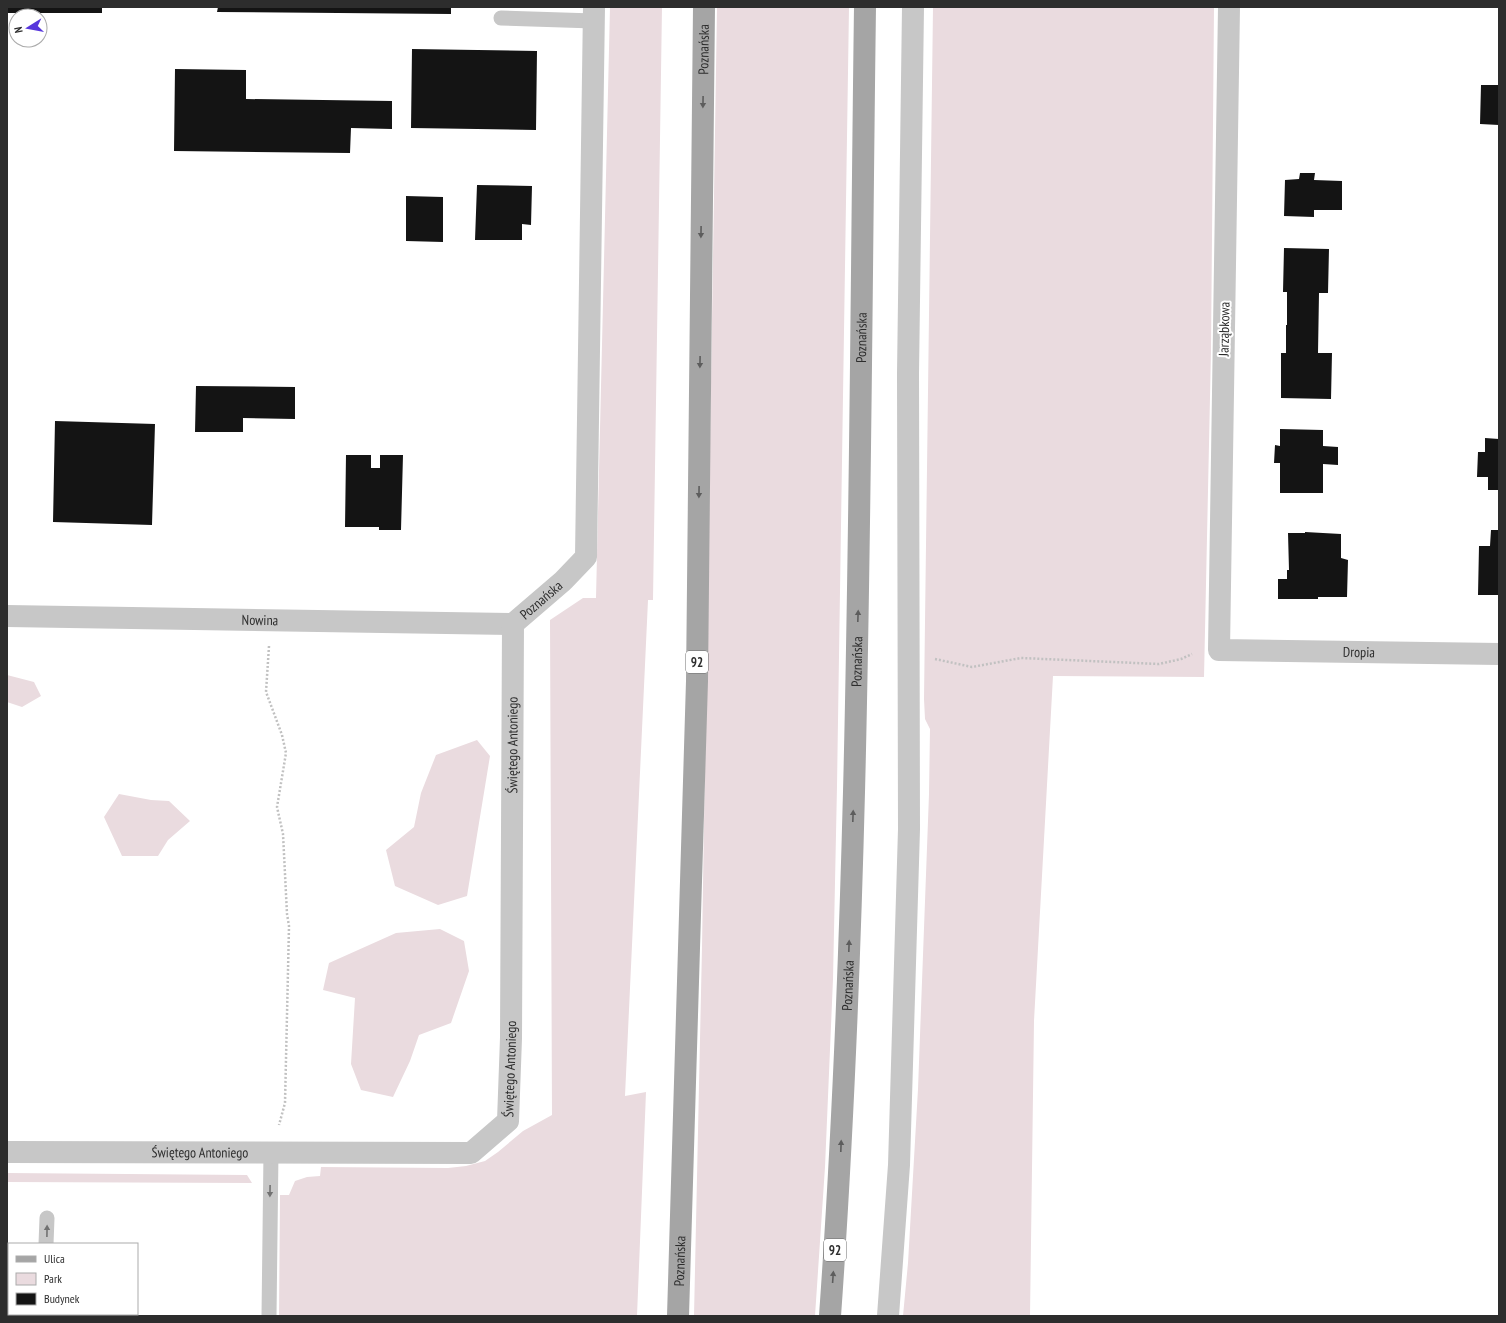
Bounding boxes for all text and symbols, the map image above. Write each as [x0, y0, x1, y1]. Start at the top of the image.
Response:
north arrow [8, 8, 48, 48]
street label: Poznańska [694, 24, 713, 75]
text: N [11, 26, 26, 34]
one-way arrow [700, 96, 706, 109]
one-way arrow [698, 226, 704, 239]
street label: Jarząbkowa [1215, 302, 1233, 357]
street label: Poznańska [852, 312, 871, 363]
one-way arrow [697, 356, 703, 369]
one-way arrow [696, 486, 702, 499]
street label: Poznańska [516, 577, 566, 623]
one-way arrow [855, 610, 862, 622]
street label: Nowina [242, 611, 278, 629]
street label: Poznańska [847, 636, 866, 687]
street label: Dropia [1343, 643, 1375, 661]
road number: 92 [686, 651, 708, 673]
street label: Świętego Antoniego [503, 697, 522, 793]
one-way arrow [850, 809, 856, 822]
one-way arrow [846, 939, 852, 952]
street label: Poznańska [838, 960, 858, 1011]
street label: Świętego Antoniego [499, 1021, 520, 1118]
one-way arrow [838, 1139, 844, 1152]
street label: Świętego Antoniego [152, 1143, 248, 1162]
one-way arrow [267, 1185, 274, 1197]
one-way arrow [43, 1225, 50, 1237]
street label: Poznańska [670, 1235, 689, 1287]
road number: 92 [824, 1239, 846, 1261]
legend [8, 1243, 138, 1315]
text: Ulica [44, 1251, 65, 1266]
text: Park [44, 1271, 62, 1286]
one-way arrow [829, 1271, 836, 1283]
text: Budynek [44, 1291, 80, 1306]

